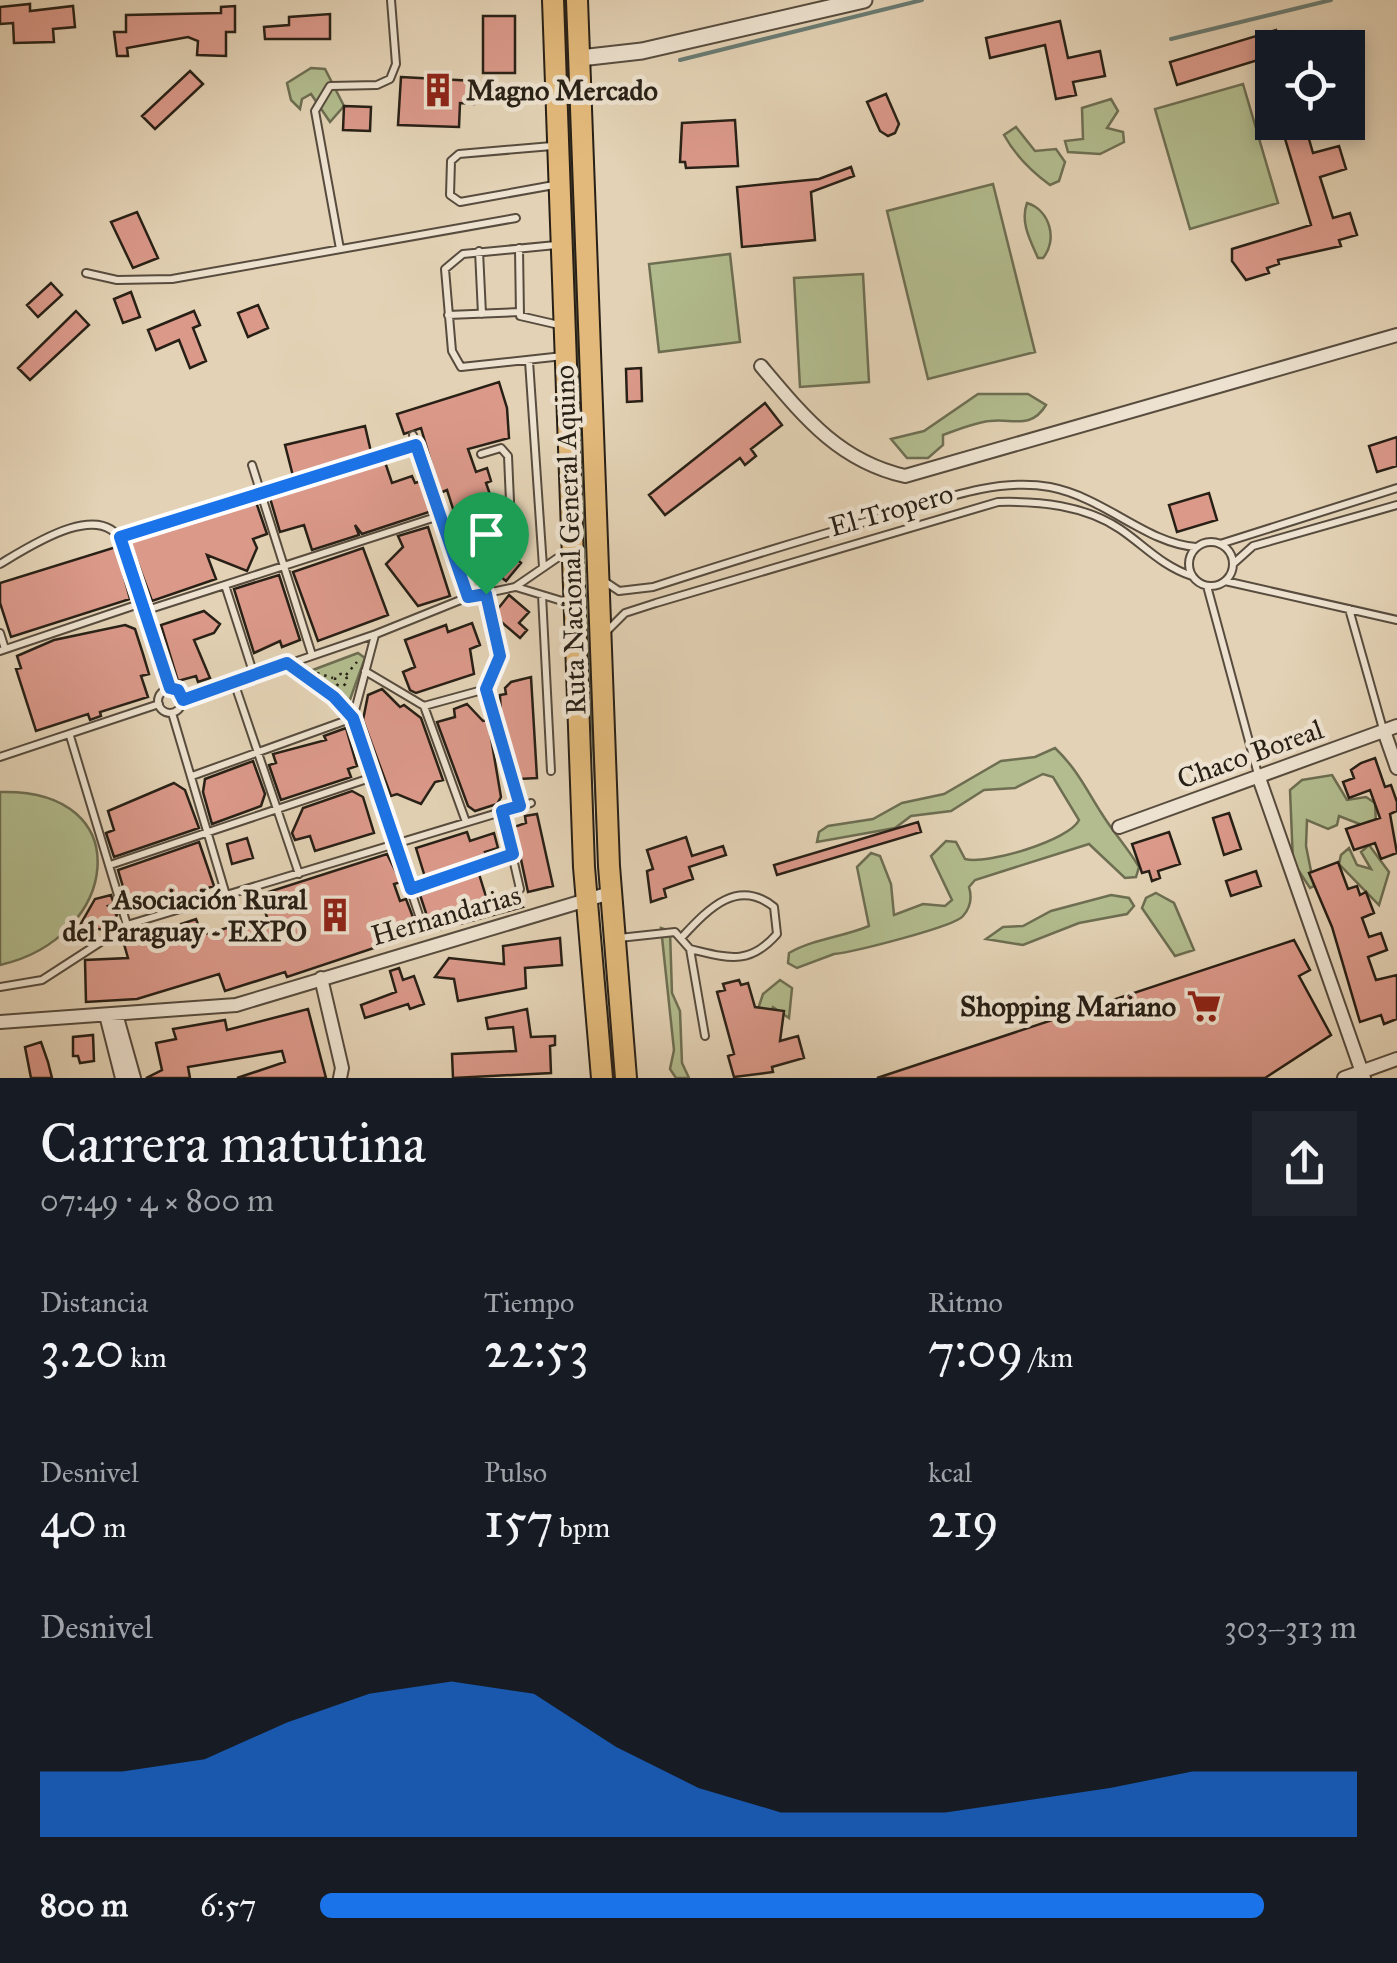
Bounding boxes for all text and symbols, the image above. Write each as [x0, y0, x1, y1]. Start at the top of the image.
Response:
map controls [1255, 30, 1365, 140]
button: locate [1255, 30, 1365, 140]
building icon: Magno Mercado [419, 71, 457, 109]
place label: Magno Mercado [466, 73, 658, 108]
street label: Ruta Nacional General Aquino [546, 364, 594, 716]
street label: El Tropero [825, 476, 957, 544]
pin [444, 492, 529, 595]
icon: arrive [459, 507, 514, 562]
street label: Chaco Boreal [1172, 711, 1328, 797]
street label: Hernandarias [367, 877, 525, 953]
place label: Asociación Rural del Paraguay - EXPO [62, 882, 307, 949]
building icon: Asociación Rural del Paraguay - EXPO [316, 896, 354, 934]
supermarket icon: Shopping Mariano [1185, 987, 1223, 1025]
place label: Shopping Mariano [960, 989, 1176, 1024]
text: Carrera matutina [40, 1110, 426, 1177]
button: share [1252, 1111, 1357, 1216]
text: 07:49 · 4 × 800 m [40, 1181, 274, 1220]
text: Distancia [40, 1285, 148, 1320]
text: Tiempo [484, 1285, 574, 1320]
text: Ritmo [928, 1285, 1003, 1320]
text: 3.20 [40, 1320, 124, 1381]
text: 22:53 [484, 1320, 589, 1381]
text: 7:09 [928, 1320, 1023, 1381]
text: km [124, 1340, 167, 1375]
text: /km [1023, 1340, 1073, 1375]
text: Desnivel [40, 1455, 139, 1490]
text: Pulso [484, 1455, 547, 1490]
text: kcal [928, 1455, 972, 1490]
text: 40 [40, 1490, 97, 1551]
text: 157 [484, 1490, 553, 1551]
text: 219 [928, 1490, 999, 1551]
text: m [97, 1510, 127, 1545]
text: bpm [553, 1510, 610, 1545]
text: Desnivel [40, 1608, 153, 1647]
text: 303–313 m [1224, 1608, 1357, 1647]
text: 800 m [40, 1886, 128, 1925]
text: 6:57 [200, 1886, 256, 1925]

